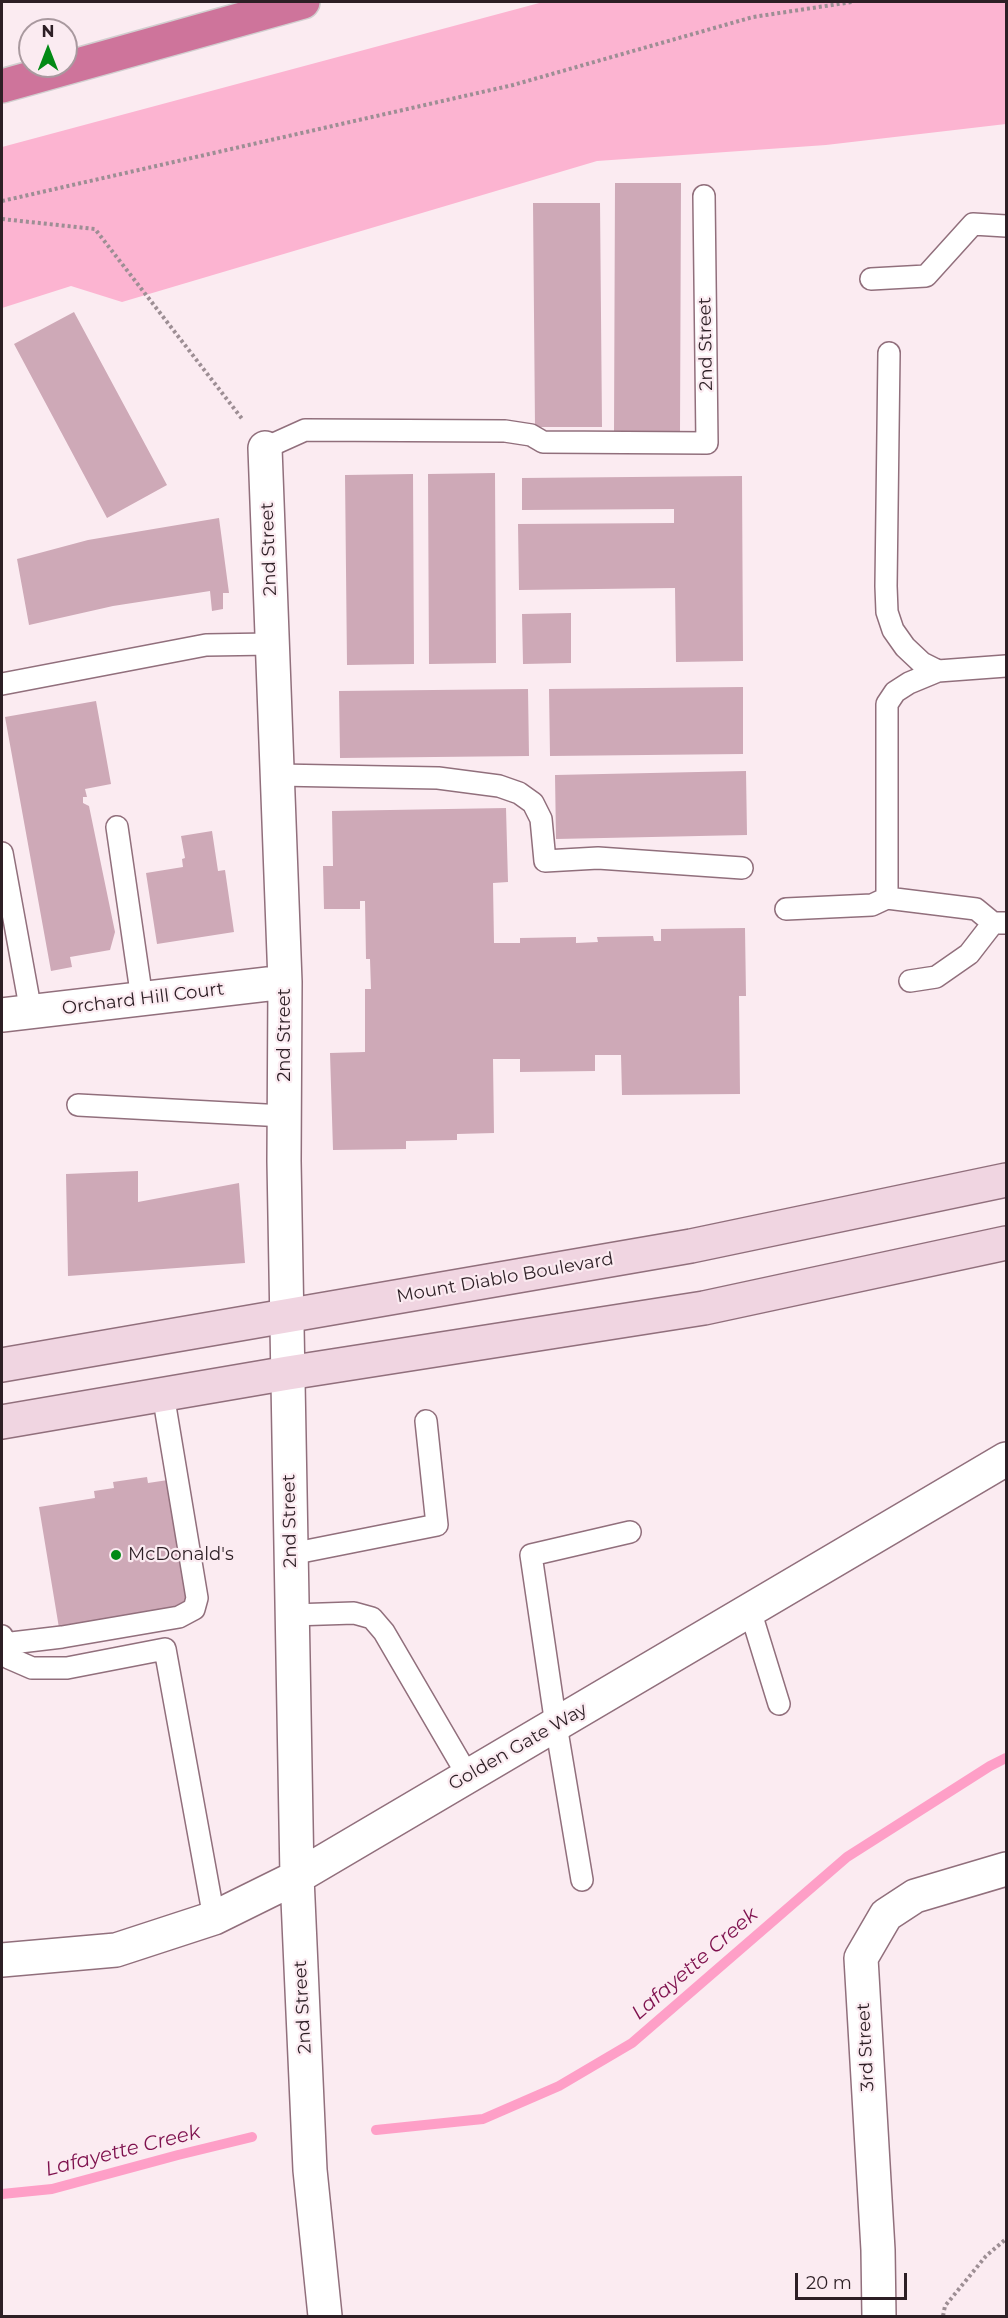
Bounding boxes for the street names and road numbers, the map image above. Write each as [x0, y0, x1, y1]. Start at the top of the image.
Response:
street label: 2nd Street [694, 297, 718, 391]
street label: 2nd Street [257, 502, 281, 596]
street label: Orchard Hill Court [61, 978, 225, 1020]
street label: 2nd Street [274, 988, 296, 1082]
street label: Mount Diablo Boulevard [395, 1248, 615, 1308]
street label: 2nd Street [278, 1474, 302, 1568]
street label: Golden Gate Way [445, 1699, 591, 1795]
street label: 2nd Street [290, 1960, 316, 2054]
street label: 3rd Street [853, 2002, 879, 2092]

